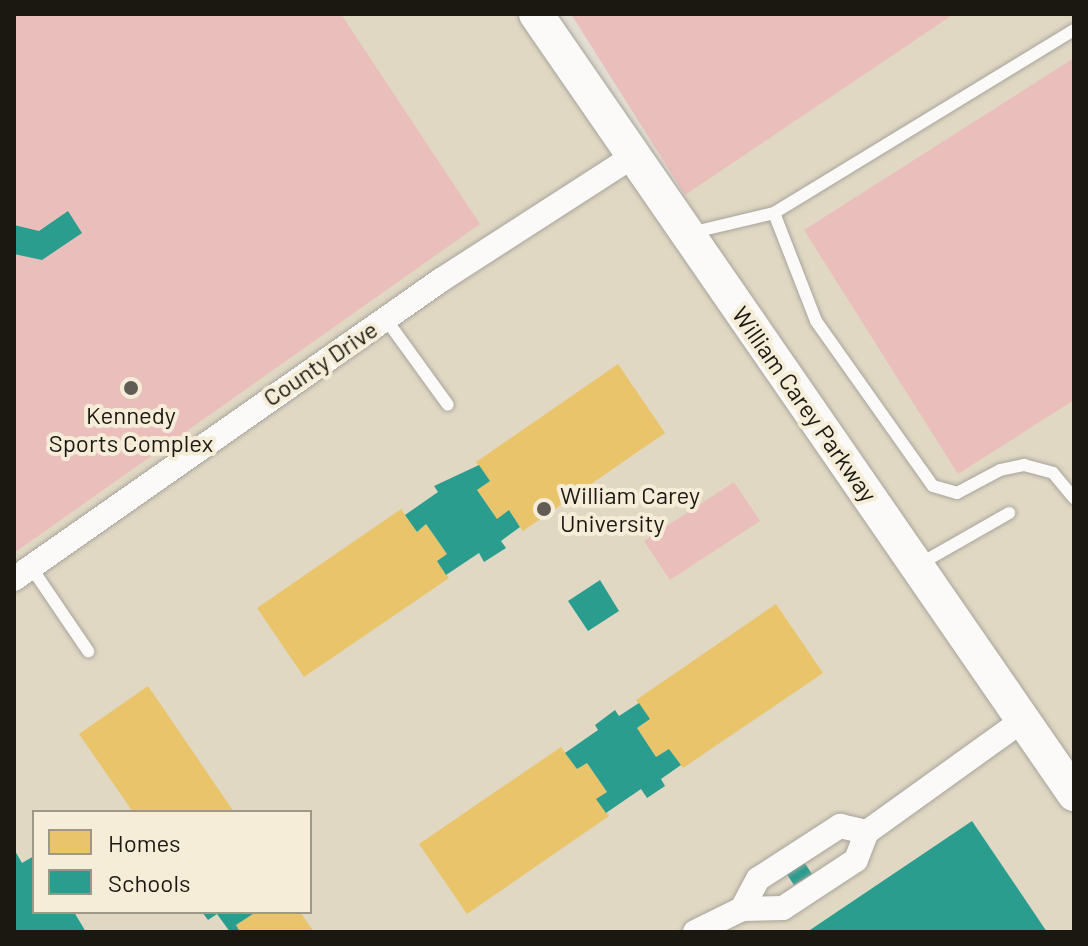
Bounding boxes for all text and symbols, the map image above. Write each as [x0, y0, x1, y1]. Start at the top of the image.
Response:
street label: William Carey Parkway [727, 301, 883, 507]
street label: County Drive [257, 314, 383, 412]
marker: Kennedy Sports Complex [122, 379, 140, 397]
place label: Kennedy Sports Complex [49, 401, 213, 457]
place label: William Carey University [560, 481, 700, 537]
marker: William Carey University [535, 500, 553, 518]
legend [32, 810, 312, 914]
text: Homes [108, 828, 181, 857]
text: Schools [108, 868, 191, 897]

